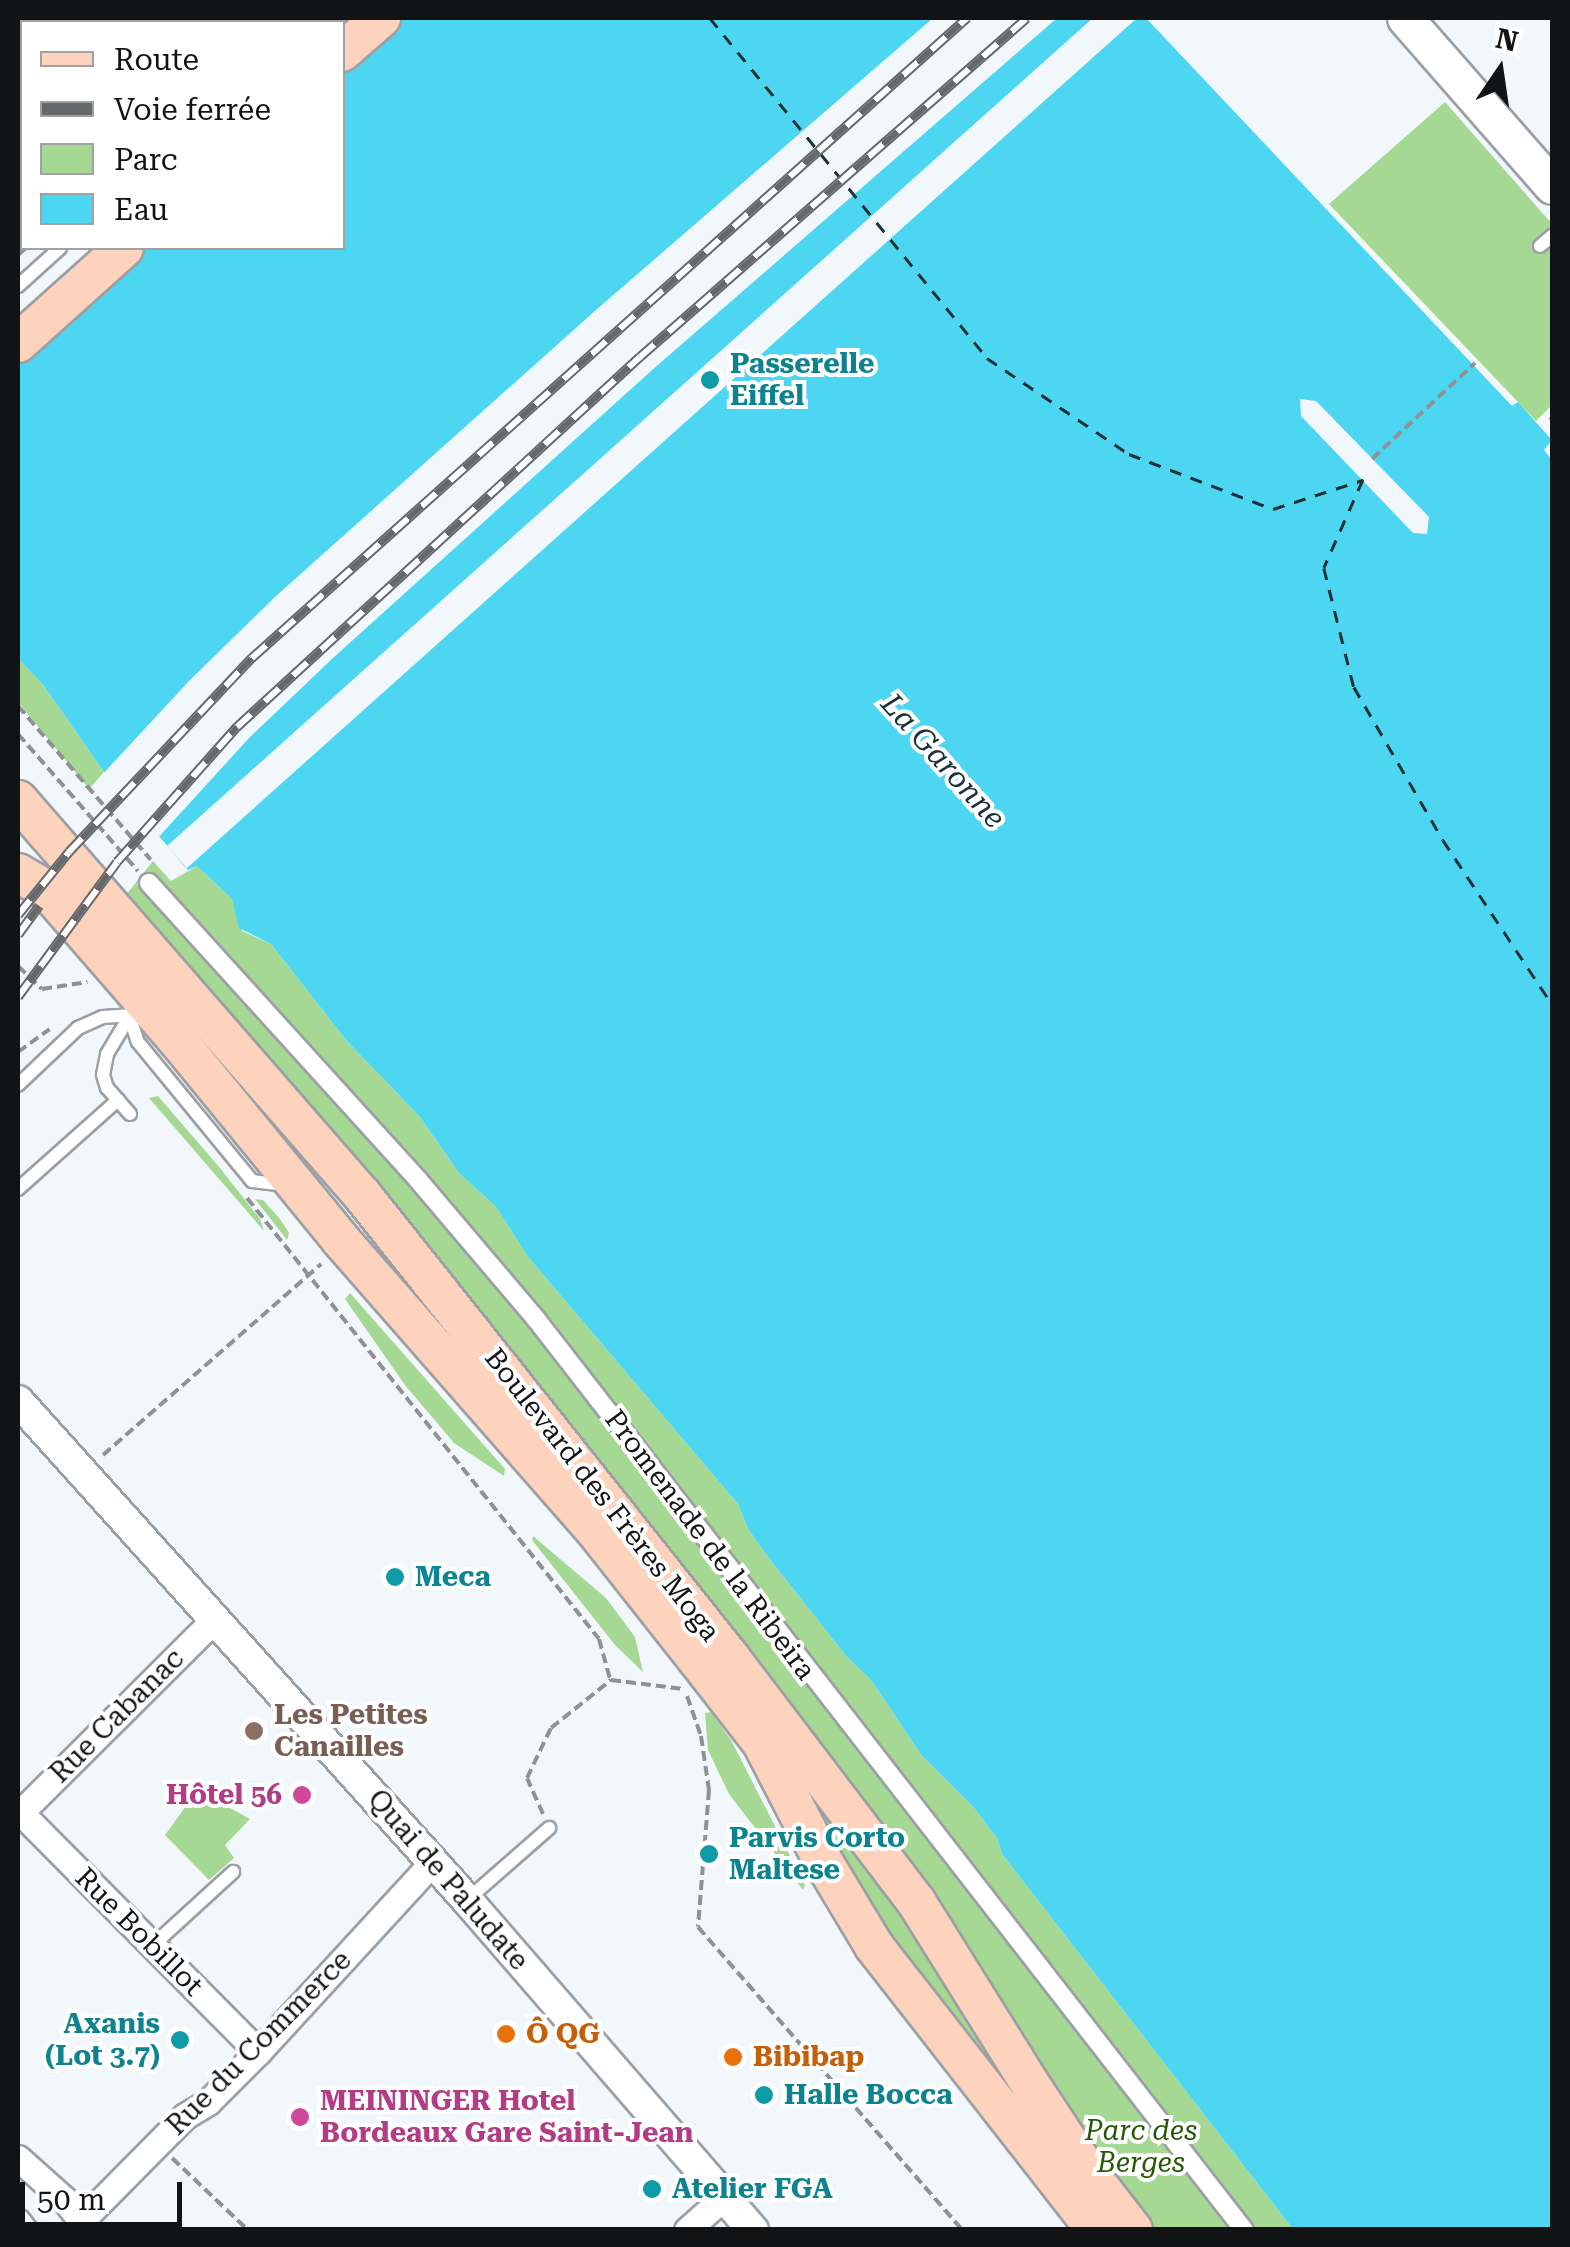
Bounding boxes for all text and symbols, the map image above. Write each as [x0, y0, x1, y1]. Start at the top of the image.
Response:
legend [20, 20, 345, 250]
north arrow [1450, 20, 1550, 120]
text: N [1493, 22, 1521, 59]
text: Route [114, 42, 199, 77]
text: Voie ferrée [114, 92, 271, 127]
text: Parc [114, 142, 178, 177]
text: Eau [114, 192, 168, 227]
place label: Passerelle Eiffel [730, 347, 874, 413]
marker: Passerelle Eiffel [699, 369, 721, 391]
water label: La Garonne [873, 686, 1013, 836]
street label: Boulevard des Frères Moga [477, 1342, 727, 1648]
street label: Promenade de la Ribeira [598, 1403, 822, 1687]
place label: Meca [415, 1560, 491, 1594]
marker: Meca [384, 1566, 406, 1588]
street label: Rue Cabanac [43, 1642, 191, 1790]
place label: Les Petites Canailles [274, 1698, 428, 1764]
marker: Les Petites Canailles [243, 1720, 265, 1742]
place label: Hôtel 56 [166, 1778, 282, 1812]
street label: Quai de Paludate [360, 1783, 536, 1977]
marker: Hôtel 56 [291, 1784, 313, 1806]
place label: Parvis Corto Maltese [729, 1821, 905, 1887]
marker: Parvis Corto Maltese [698, 1843, 720, 1865]
street label: Rue Bobillot [68, 1861, 210, 2003]
street label: Rue du Commerce [160, 1944, 358, 2142]
place label: Axanis (Lot 3.7) [45, 2007, 160, 2073]
place label: Ô QG [526, 2017, 600, 2051]
marker: Ô QG [495, 2023, 517, 2045]
marker: Axanis (Lot 3.7) [169, 2029, 191, 2051]
place label: Bibibap [753, 2040, 864, 2074]
marker: Bibibap [722, 2046, 744, 2068]
place label: Halle Bocca [784, 2078, 953, 2112]
place label: MEININGER Hotel Bordeaux Gare Saint-Jean [320, 2084, 693, 2150]
marker: Halle Bocca [753, 2084, 775, 2106]
marker: MEININGER Hotel Bordeaux Gare Saint-Jean [289, 2106, 311, 2128]
park label: Parc des Berges [1085, 2114, 1197, 2180]
scale bar [25, 2162, 188, 2224]
place label: Atelier FGA [672, 2172, 833, 2206]
marker: Atelier FGA [641, 2178, 663, 2200]
text: 50 m [37, 2182, 106, 2217]

